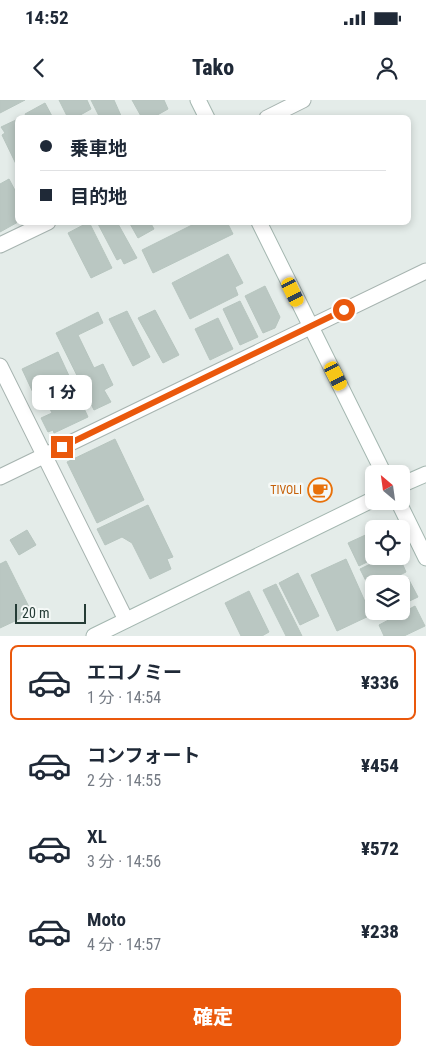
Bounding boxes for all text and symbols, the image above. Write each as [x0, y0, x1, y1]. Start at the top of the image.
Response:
text: 14:52 [25, 6, 69, 29]
icon: back [25, 54, 53, 82]
icon: person [373, 54, 401, 82]
text: Tako [192, 55, 234, 80]
text: 乗車地 [70, 137, 127, 160]
text: 目的地 [70, 185, 127, 208]
car [279, 275, 306, 309]
route start [333, 299, 355, 321]
car [322, 359, 349, 393]
callout: 1 分 [32, 374, 92, 410]
text: 1 分 [48, 383, 76, 402]
route end [51, 436, 73, 458]
north arrow [365, 465, 410, 510]
map controls [365, 465, 410, 620]
cafe icon: TIVOLI [307, 477, 333, 503]
place label: TIVOLI [270, 483, 302, 497]
button: locate [365, 520, 410, 565]
button: layers [365, 575, 410, 620]
scale bar [15, 601, 86, 624]
text: 20 m [22, 605, 50, 621]
icon: car [27, 660, 72, 705]
text: エコノミー [87, 661, 182, 684]
text: ¥336 [361, 671, 399, 694]
text: 1 分 · 14:54 [87, 688, 161, 707]
icon: car [27, 743, 72, 788]
text: コンフォート [87, 744, 200, 767]
text: ¥454 [361, 754, 399, 777]
text: 2 分 · 14:55 [87, 771, 161, 790]
text: XL [87, 825, 107, 848]
icon: car [27, 826, 72, 871]
text: ¥572 [361, 837, 399, 860]
text: 3 分 · 14:56 [87, 852, 161, 871]
text: Moto [87, 908, 126, 931]
icon: car [27, 909, 72, 954]
text: ¥238 [361, 920, 399, 943]
text: 4 分 · 14:57 [87, 935, 161, 954]
button: 確定 [25, 988, 401, 1046]

